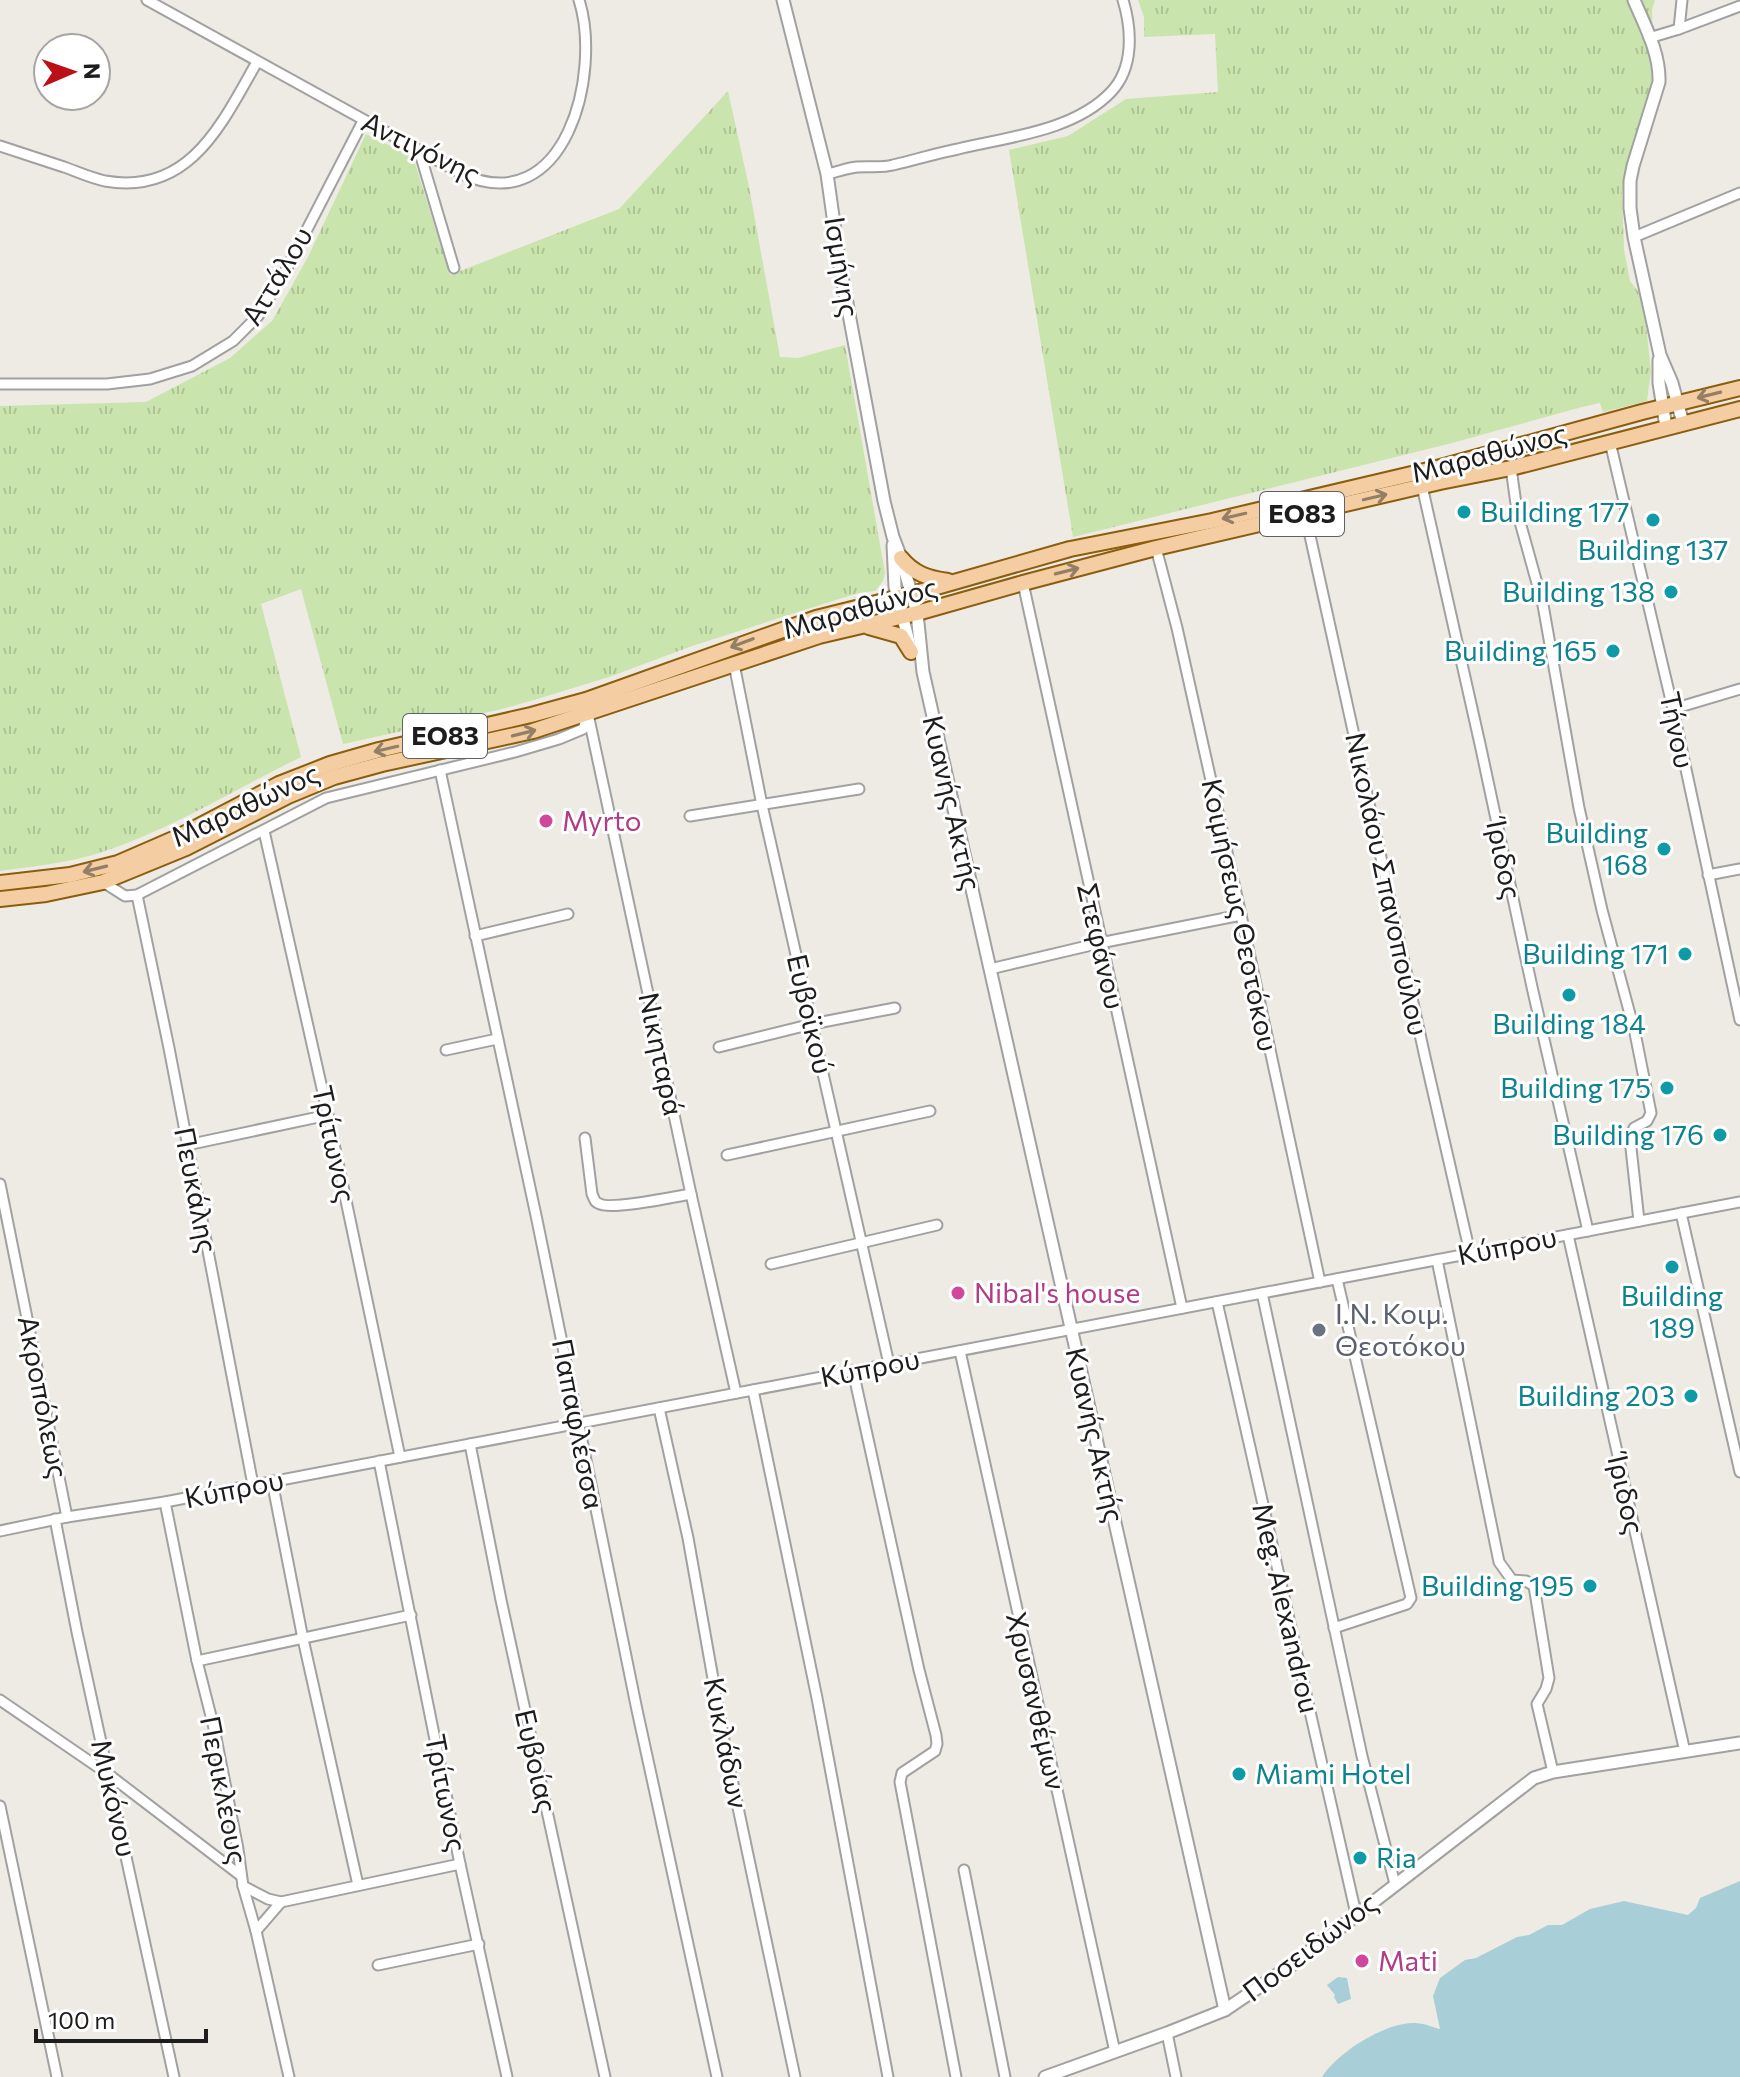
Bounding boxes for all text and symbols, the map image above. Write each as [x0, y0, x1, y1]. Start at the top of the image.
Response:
north arrow [32, 32, 112, 112]
text: N [79, 63, 106, 80]
street label: Αντιγόνης [357, 104, 486, 190]
street label: Ισμήνης [818, 214, 868, 320]
street label: Αττάλου [234, 220, 319, 331]
one-way arrow [1697, 389, 1723, 404]
street label: Μαραθώνος [1407, 415, 1570, 489]
one-way arrow [1361, 489, 1387, 504]
road number: ΕΟ83 [1260, 492, 1344, 536]
place label: Building 177 [1480, 494, 1630, 528]
marker: Building 177 [1455, 503, 1473, 521]
one-way arrow [1221, 509, 1247, 524]
marker: Building 137 [1644, 511, 1662, 529]
place label: Building 137 [1578, 532, 1728, 566]
one-way arrow [1054, 563, 1080, 578]
street label: Μαραθώνος [778, 569, 941, 645]
place label: Building 138 [1502, 574, 1655, 608]
marker: Building 138 [1662, 583, 1680, 601]
place label: Building 165 [1444, 633, 1597, 667]
one-way arrow [730, 637, 755, 651]
marker: Building 165 [1604, 642, 1622, 660]
street label: Τήνου [1653, 688, 1703, 771]
street label: Κυανής Ακτής [916, 712, 990, 894]
road number: ΕΟ83 [403, 714, 487, 758]
one-way arrow [511, 724, 537, 739]
street label: Νικολάου Σπανοπούλου [1339, 729, 1437, 1038]
one-way arrow [373, 742, 399, 757]
street label: Μαραθώνος [165, 755, 324, 853]
street label: Κοιμήσεως Θεοτόκου [1195, 775, 1286, 1054]
place label: Myrto [562, 803, 642, 837]
marker: Myrto [537, 812, 555, 830]
street label: Ίριδος [1479, 812, 1530, 902]
place label: Building 168 [1545, 815, 1648, 881]
marker: Building 168 [1655, 840, 1673, 858]
one-way arrow [82, 862, 108, 877]
street label: Στεφάνου [1071, 879, 1133, 1012]
place label: Building 171 [1522, 936, 1669, 970]
marker: Building 171 [1676, 945, 1694, 963]
street label: Ευβοϊκού [781, 951, 841, 1077]
marker: Building 184 [1560, 986, 1578, 1004]
street label: Νικηταρά [632, 989, 692, 1118]
place label: Building 184 [1492, 1006, 1646, 1040]
place label: Building 175 [1500, 1070, 1651, 1104]
marker: Building 175 [1658, 1079, 1676, 1097]
street label: Τρίτωνος [306, 1082, 364, 1205]
place label: Building 176 [1552, 1117, 1704, 1151]
street label: Πευκάλης [168, 1124, 226, 1255]
marker: Building 176 [1711, 1126, 1729, 1144]
street label: Κύπρου [1454, 1219, 1559, 1271]
marker: Building 189 [1663, 1258, 1681, 1276]
place label: Nibal's house [974, 1275, 1140, 1309]
place label: Building 189 [1621, 1278, 1723, 1344]
marker: Nibal's house [949, 1284, 967, 1302]
place label: Ι.Ν. Κοιμ. Θεοτόκου [1335, 1296, 1466, 1362]
street label: Ακροπόλεως [12, 1313, 76, 1481]
marker: Ι.Ν. Κοιμ. Θεοτόκου [1310, 1321, 1328, 1339]
street label: Παπαφλέσσα [546, 1336, 612, 1512]
street label: Κύπρου [817, 1341, 922, 1393]
street label: Κυανής Ακτής [1059, 1344, 1133, 1526]
place label: Building 203 [1517, 1378, 1675, 1412]
marker: Building 203 [1682, 1387, 1700, 1405]
street label: Ίριδος [1601, 1447, 1653, 1537]
street label: Κύπρου [181, 1462, 286, 1514]
street label: Meg. Alexandrou [1246, 1499, 1328, 1716]
place label: Building 195 [1421, 1568, 1574, 1602]
marker: Building 195 [1581, 1577, 1599, 1595]
street label: Χρυσανθέμων [1000, 1608, 1074, 1793]
street label: Κυκλάδων [698, 1674, 756, 1811]
street label: Ευβοίας [509, 1706, 565, 1816]
street label: Περικλέους [194, 1713, 256, 1867]
street label: Τρίτωνος [419, 1731, 475, 1854]
street label: Μυκόνου [85, 1736, 145, 1860]
place label: Miami Hotel [1255, 1756, 1411, 1790]
marker: Miami Hotel [1230, 1765, 1248, 1783]
place label: Ria [1376, 1840, 1417, 1874]
marker: Ria [1351, 1849, 1369, 1867]
street label: Ποσειδώνος [1235, 1885, 1383, 2008]
place label: Mati [1378, 1943, 1438, 1977]
marker: Mati [1353, 1952, 1371, 1970]
scale bar [36, 1993, 206, 2043]
text: 100 m [48, 2005, 115, 2034]

